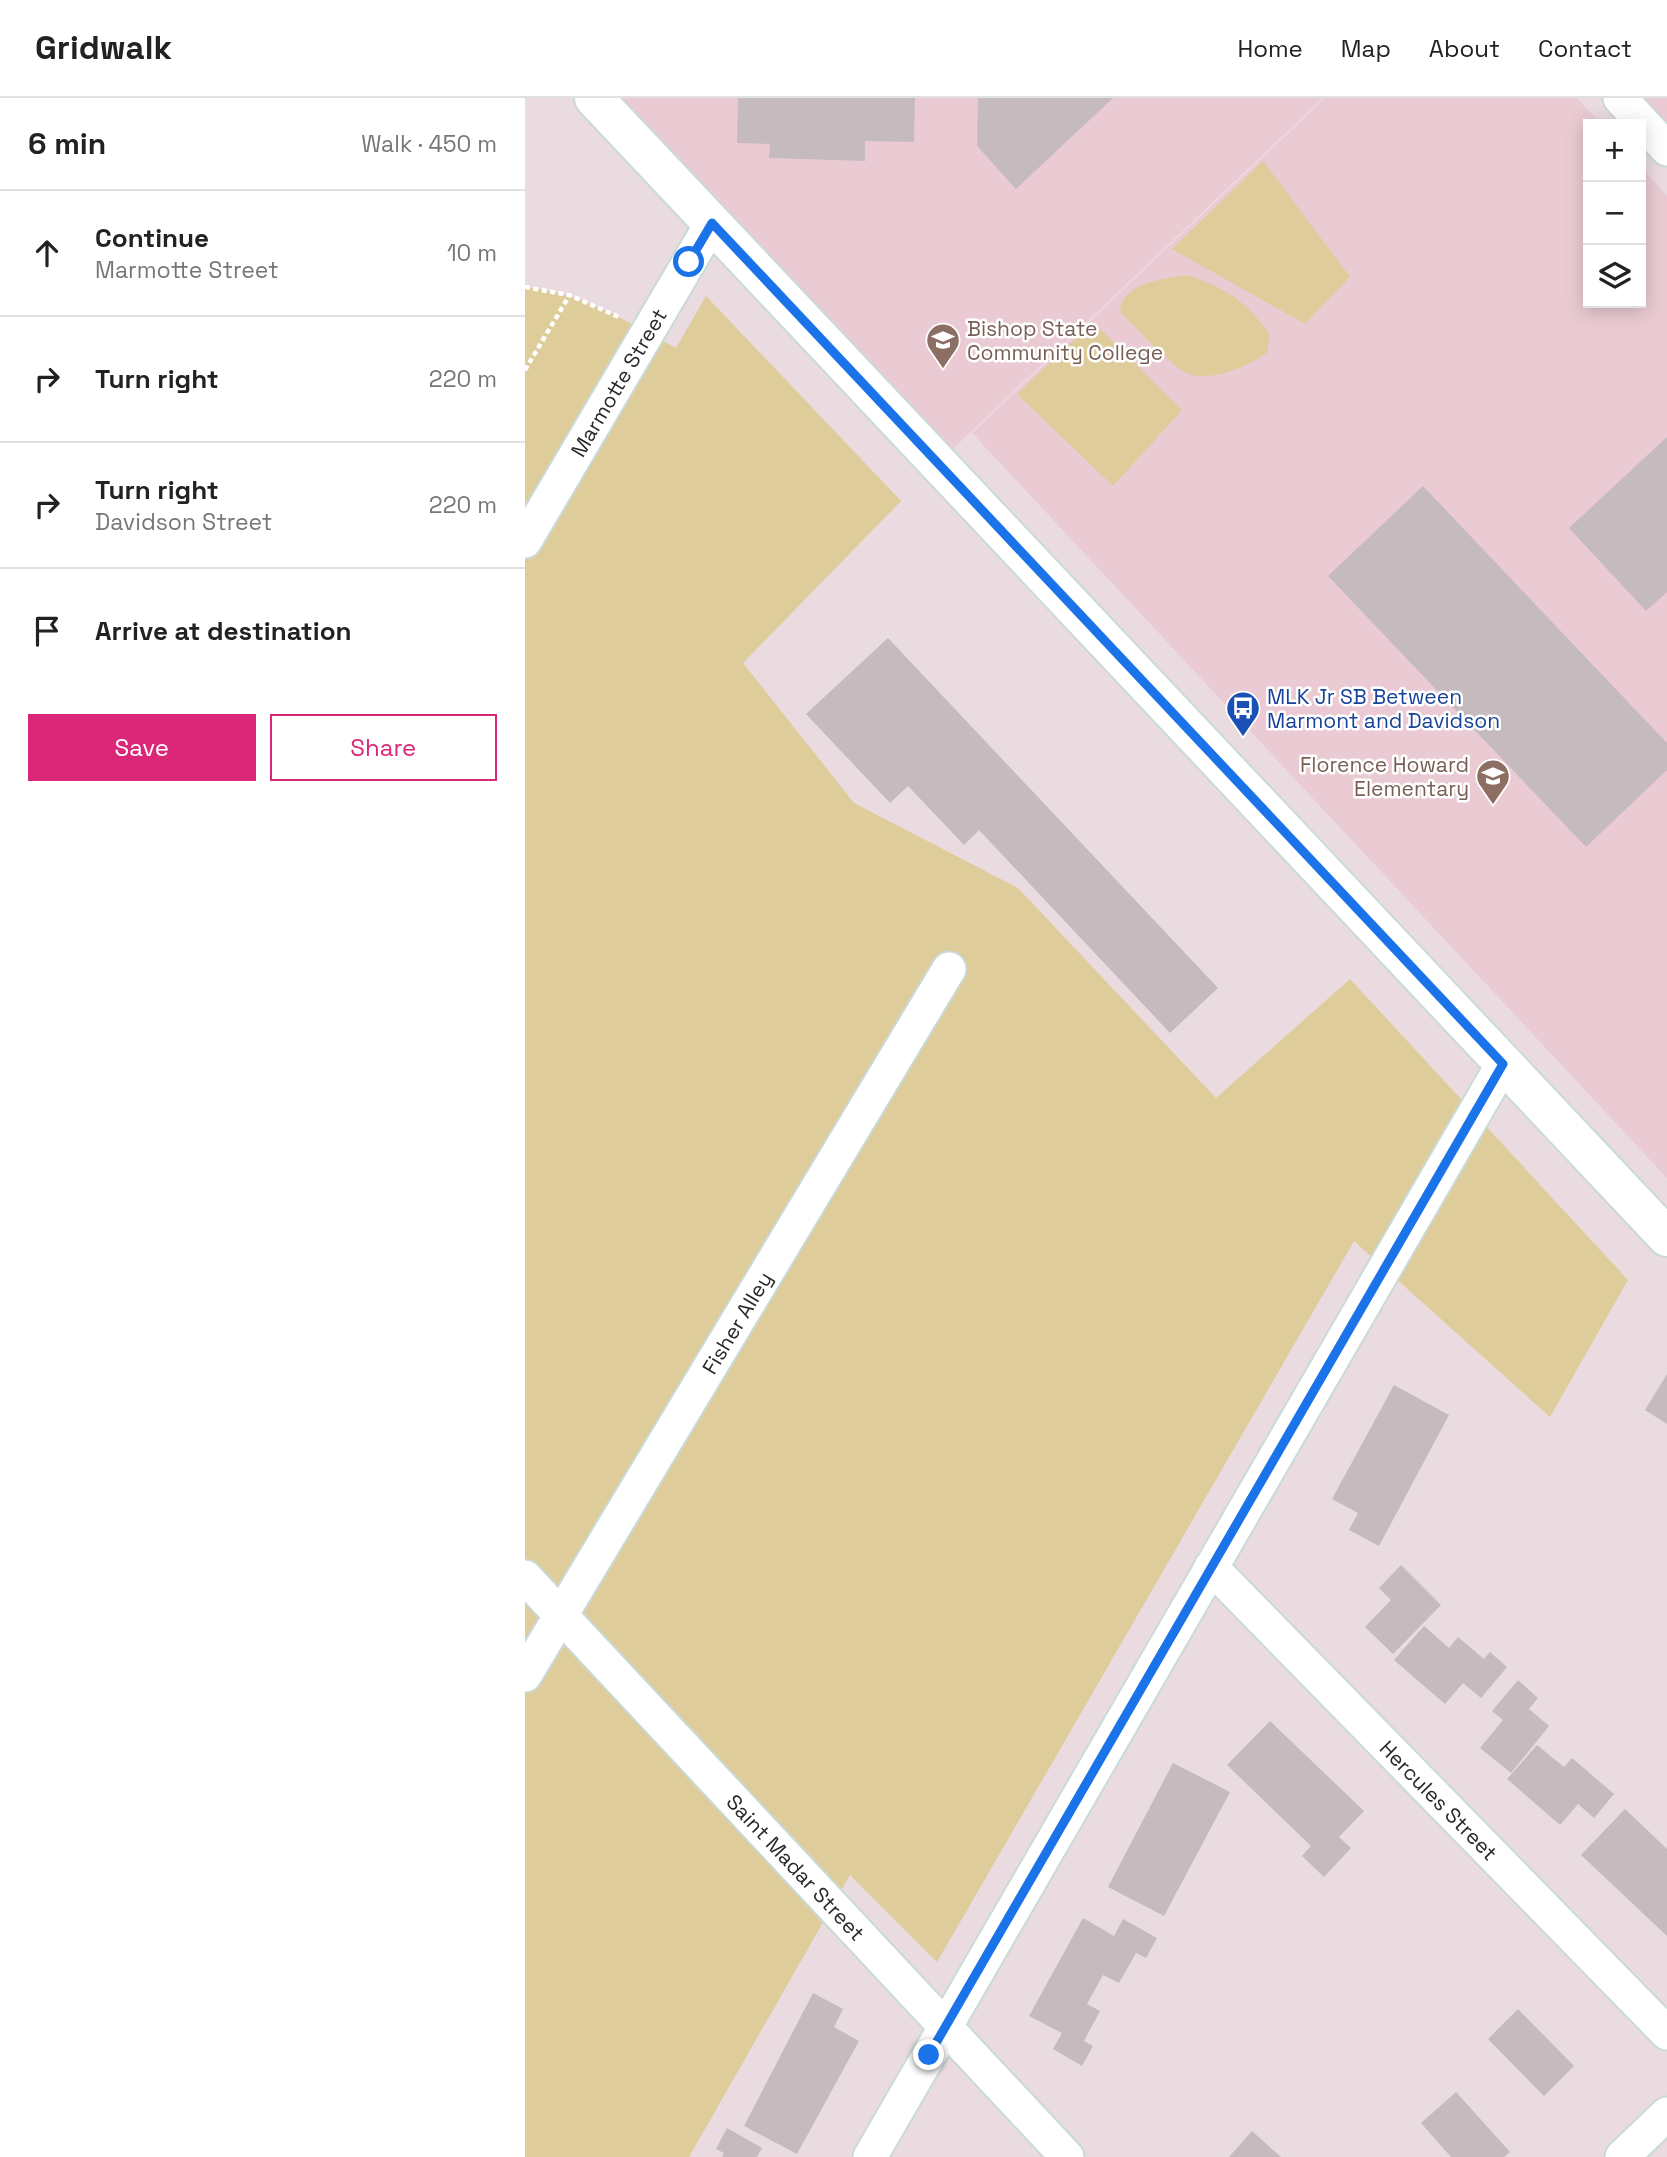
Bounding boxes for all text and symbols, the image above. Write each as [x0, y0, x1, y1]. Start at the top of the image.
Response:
text: Gridwalk [35, 27, 172, 69]
text: Home [1237, 33, 1303, 64]
text: Map [1341, 33, 1391, 64]
text: About [1429, 33, 1500, 64]
text: Contact [1538, 33, 1632, 64]
map controls [1583, 119, 1646, 308]
button: + [1583, 119, 1646, 182]
text: 6 min [28, 124, 106, 163]
text: Walk · 450 m [361, 129, 497, 159]
button: − [1583, 182, 1646, 245]
text: Continue [95, 221, 209, 255]
icon: ahead [28, 234, 66, 272]
text: 10 m [447, 238, 497, 268]
button: layers [1583, 245, 1646, 308]
route start [673, 246, 704, 277]
text: Marmotte Street [95, 255, 279, 285]
street label: Marmotte Street [564, 303, 672, 462]
place label: Bishop State Community College [967, 315, 1163, 366]
school or university icon: Bishop State Community College [924, 321, 962, 370]
icon: right [28, 360, 66, 398]
text: Turn right [95, 362, 219, 396]
text: 220 m [429, 364, 497, 394]
text: Turn right [95, 473, 219, 507]
icon: right [28, 486, 66, 524]
text: 220 m [429, 490, 497, 520]
text: Davidson Street [95, 507, 272, 537]
icon: arrive [28, 612, 66, 650]
text: Arrive at destination [95, 614, 352, 648]
place label: MLK Jr SB Between Marmont and Davidson [1267, 683, 1500, 734]
bus stop icon: MLK Jr SB Between Marmont and Davidson [1224, 689, 1262, 738]
button: Save [28, 714, 256, 781]
button: Share [270, 714, 497, 781]
place label: Florence Howard Elementary [1300, 751, 1469, 802]
school or university icon: Florence Howard Elementary [1474, 757, 1512, 806]
street label: Fisher Alley [695, 1267, 778, 1379]
street label: Hercules Street [1374, 1734, 1504, 1866]
street label: Saint Madar Street [721, 1788, 871, 1946]
route end [913, 2039, 944, 2070]

